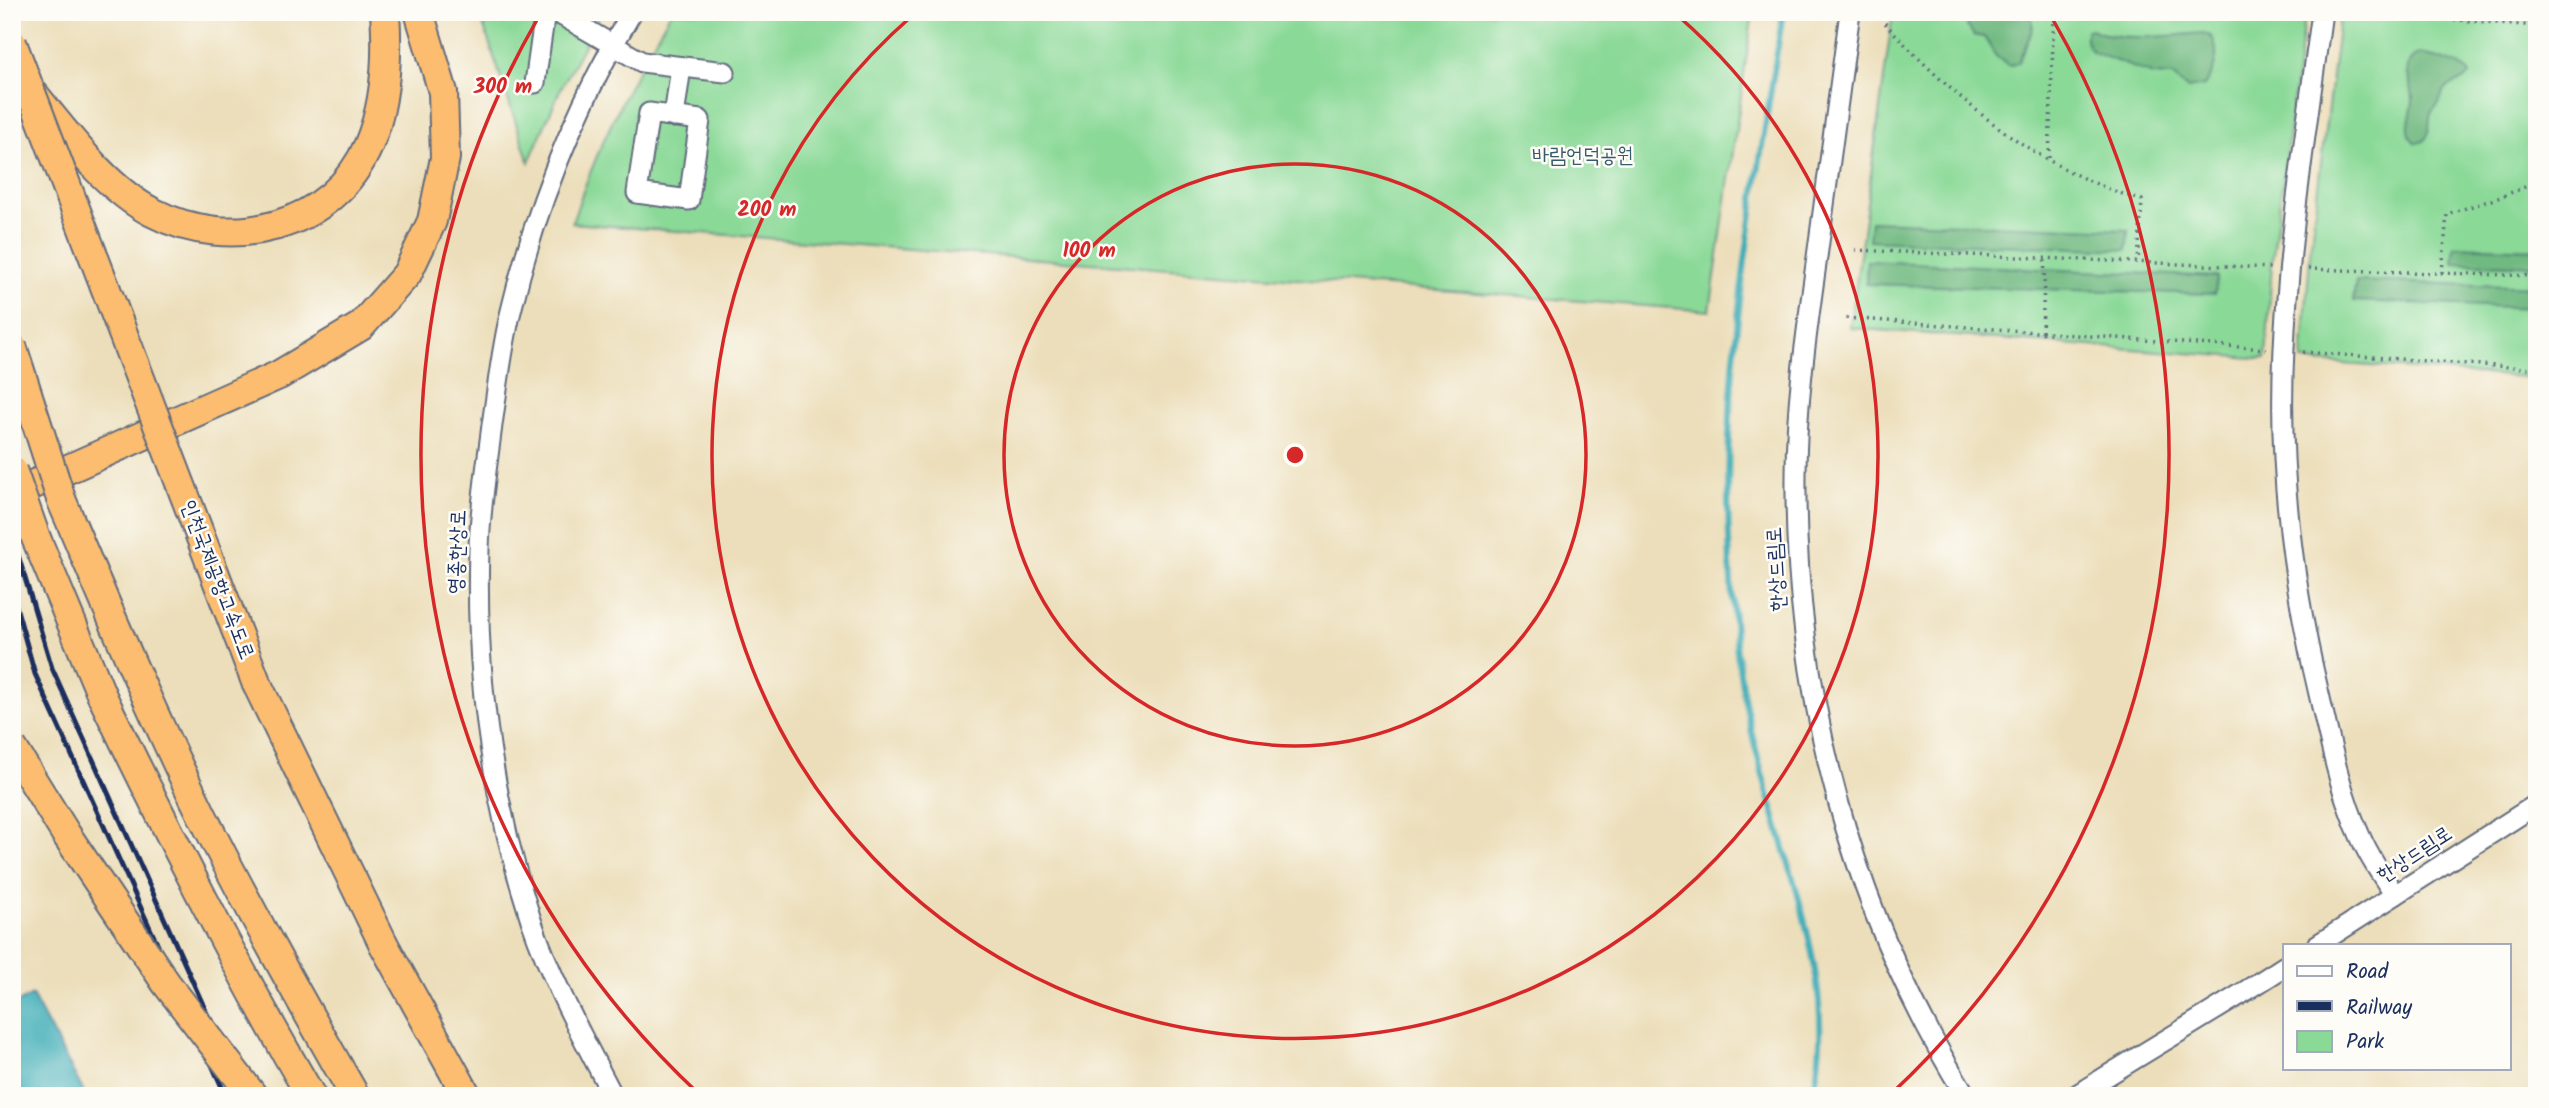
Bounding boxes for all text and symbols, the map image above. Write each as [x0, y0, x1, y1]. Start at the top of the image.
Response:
text: 300 m [473, 71, 532, 104]
park label: 바람언덕공원 [1532, 140, 1634, 173]
text: 200 m [737, 194, 797, 227]
text: 100 m [1062, 235, 1116, 268]
centre of rings [1283, 443, 1307, 467]
street label: 인천국제공항고속도로 [171, 495, 263, 665]
street label: 영종한상로 [440, 509, 476, 595]
street label: 한상드림로 [1758, 526, 1796, 612]
street label: 한상드림로 [2371, 818, 2459, 892]
legend [2283, 944, 2510, 1070]
text: Road [2346, 956, 2389, 989]
text: Railway [2346, 992, 2412, 1025]
text: Park [2346, 1026, 2384, 1059]

